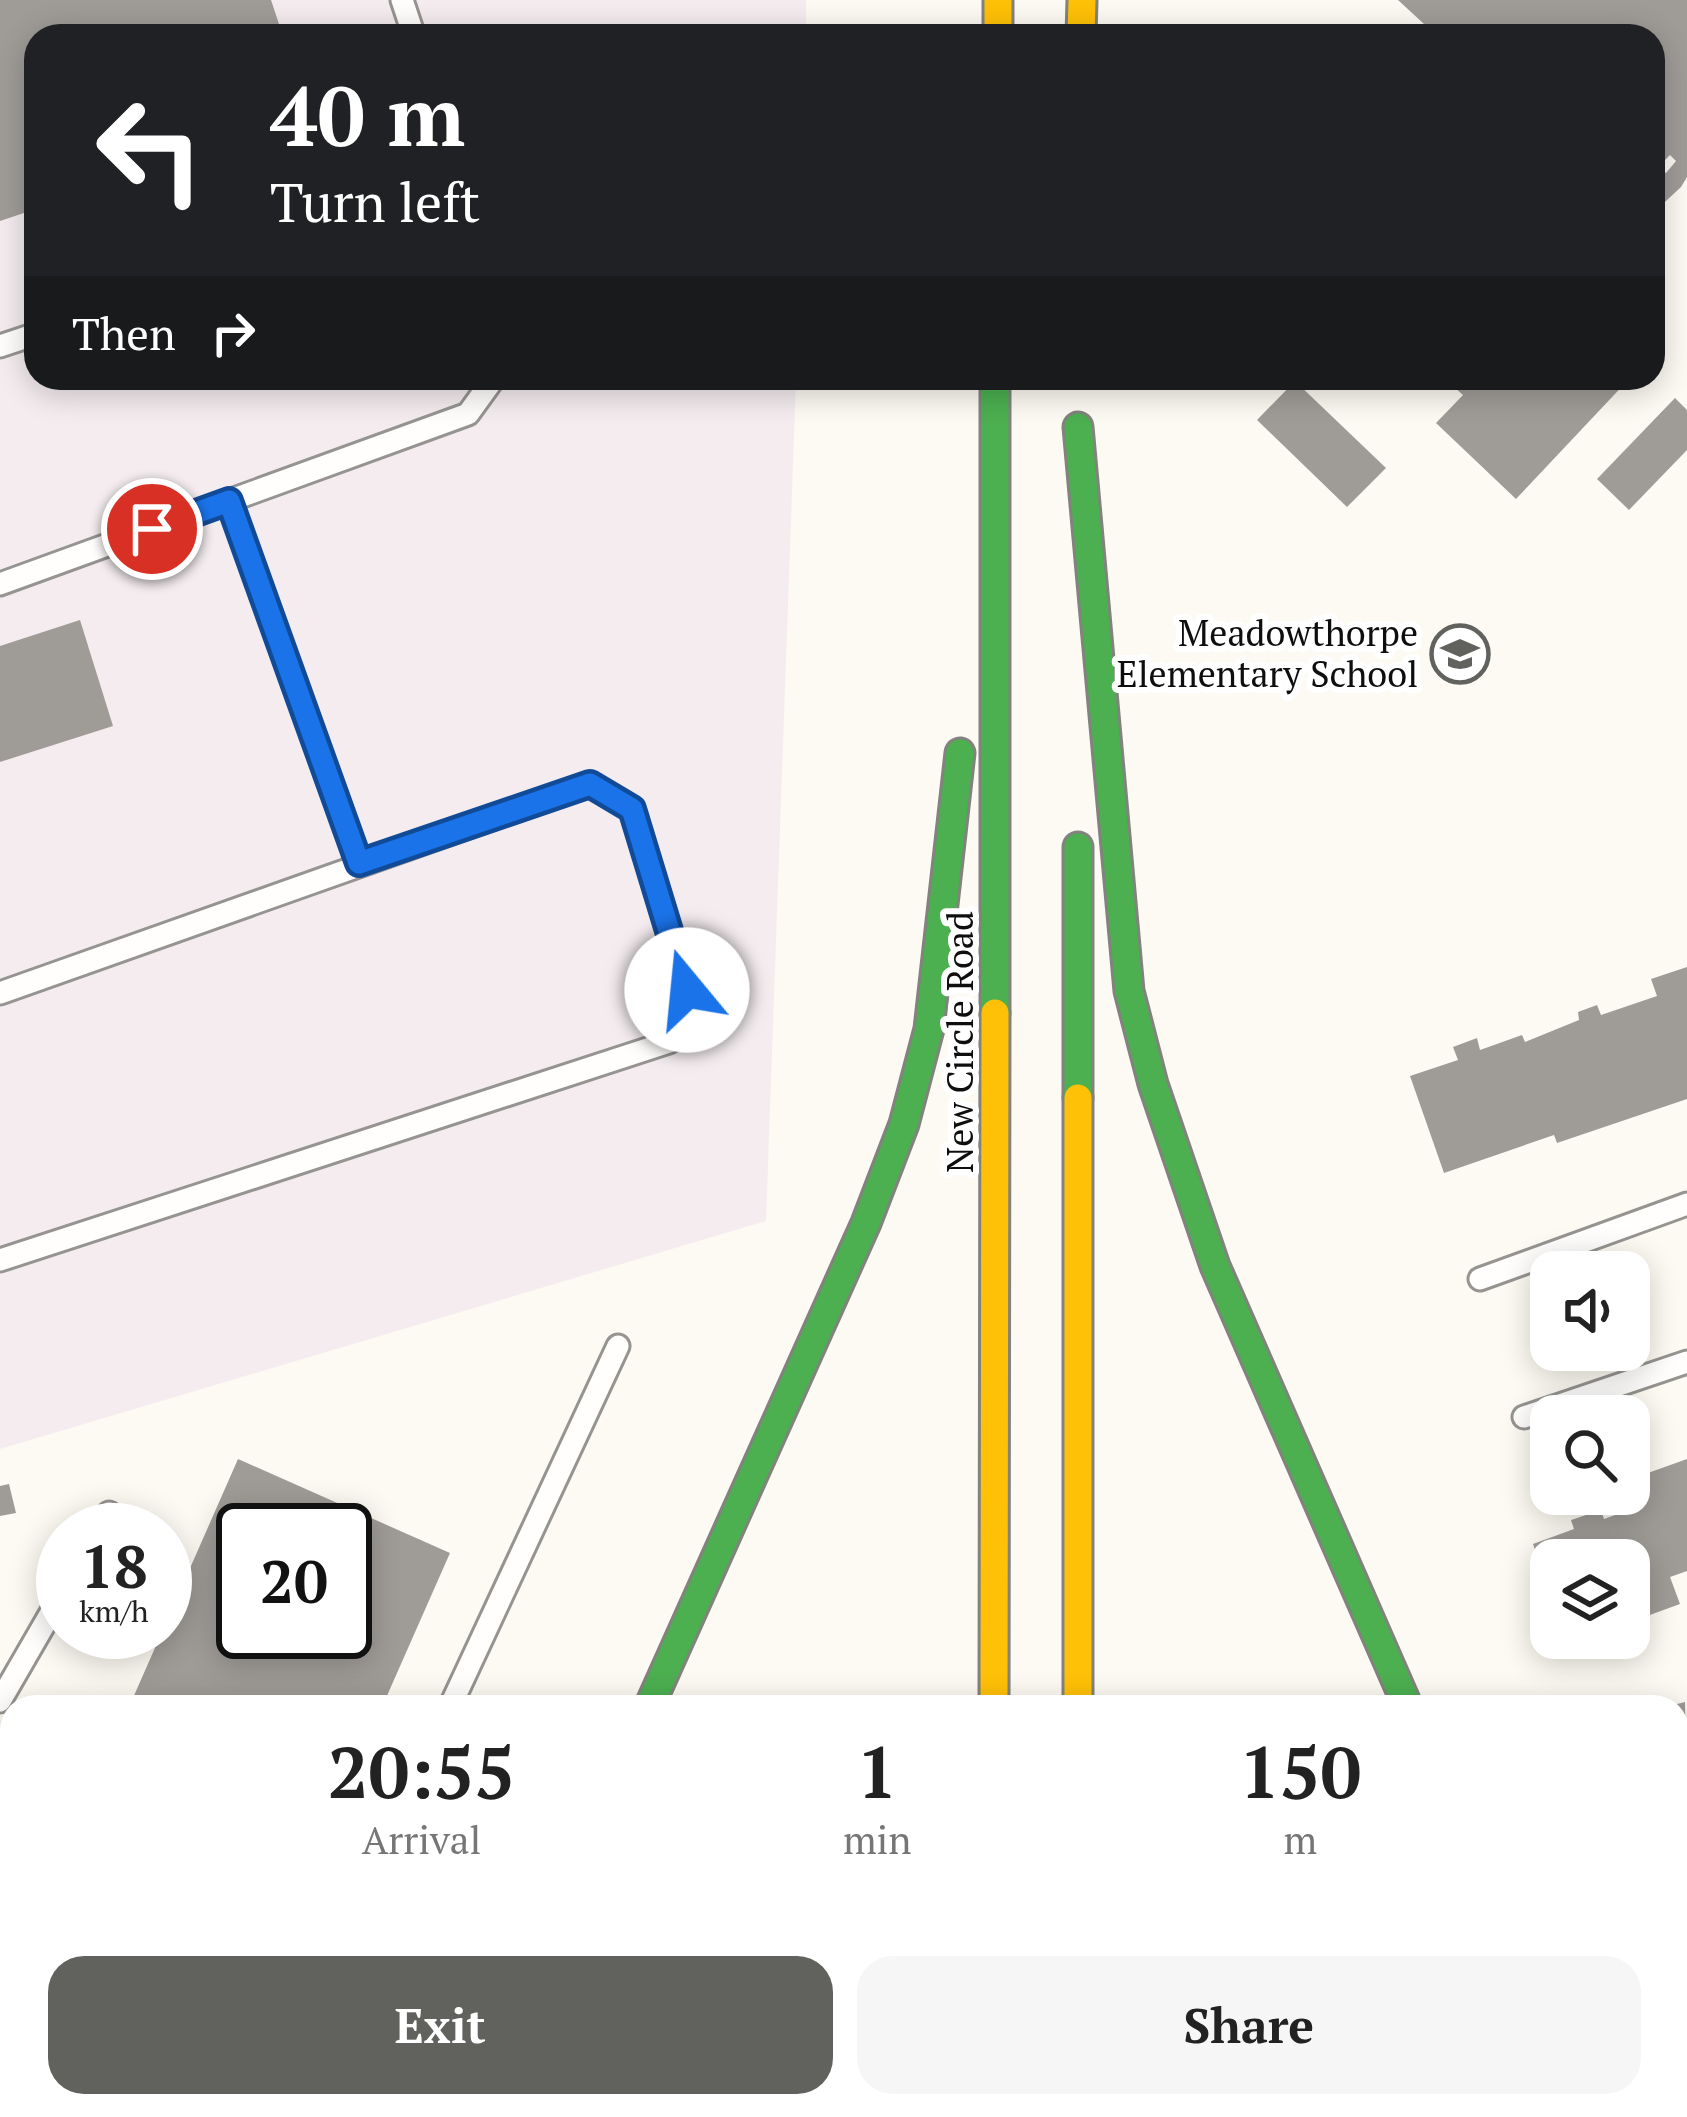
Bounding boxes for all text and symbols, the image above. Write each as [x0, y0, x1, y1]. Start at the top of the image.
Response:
text: 40 m [270, 59, 465, 170]
icon: left [72, 72, 228, 228]
text: Turn left [270, 166, 480, 237]
icon: right [200, 300, 266, 366]
text: Then [72, 303, 176, 363]
pin [101, 478, 203, 580]
icon: arrive [119, 496, 185, 562]
place label: Meadowthorpe Elementary School [1117, 609, 1418, 697]
school or university icon: Meadowthorpe Elementary School [1429, 623, 1491, 685]
street label: New Circle Road [936, 911, 983, 1173]
position arrow [624, 927, 750, 1053]
map controls [1530, 1251, 1650, 1659]
button: sound [1530, 1251, 1650, 1371]
button: search [1530, 1395, 1650, 1515]
speed limit sign: 20 [216, 1503, 372, 1659]
text: 18 [80, 1526, 148, 1605]
button: layers [1530, 1539, 1650, 1659]
text: km/h [79, 1591, 149, 1631]
text: 20:55 [328, 1723, 515, 1819]
text: 1 [857, 1723, 898, 1819]
text: 150 [1239, 1723, 1361, 1819]
text: Arrival [362, 1813, 481, 1865]
text: min [843, 1813, 911, 1865]
text: m [1283, 1813, 1317, 1865]
button: Exit [48, 1956, 833, 2094]
button: Share [857, 1956, 1641, 2094]

